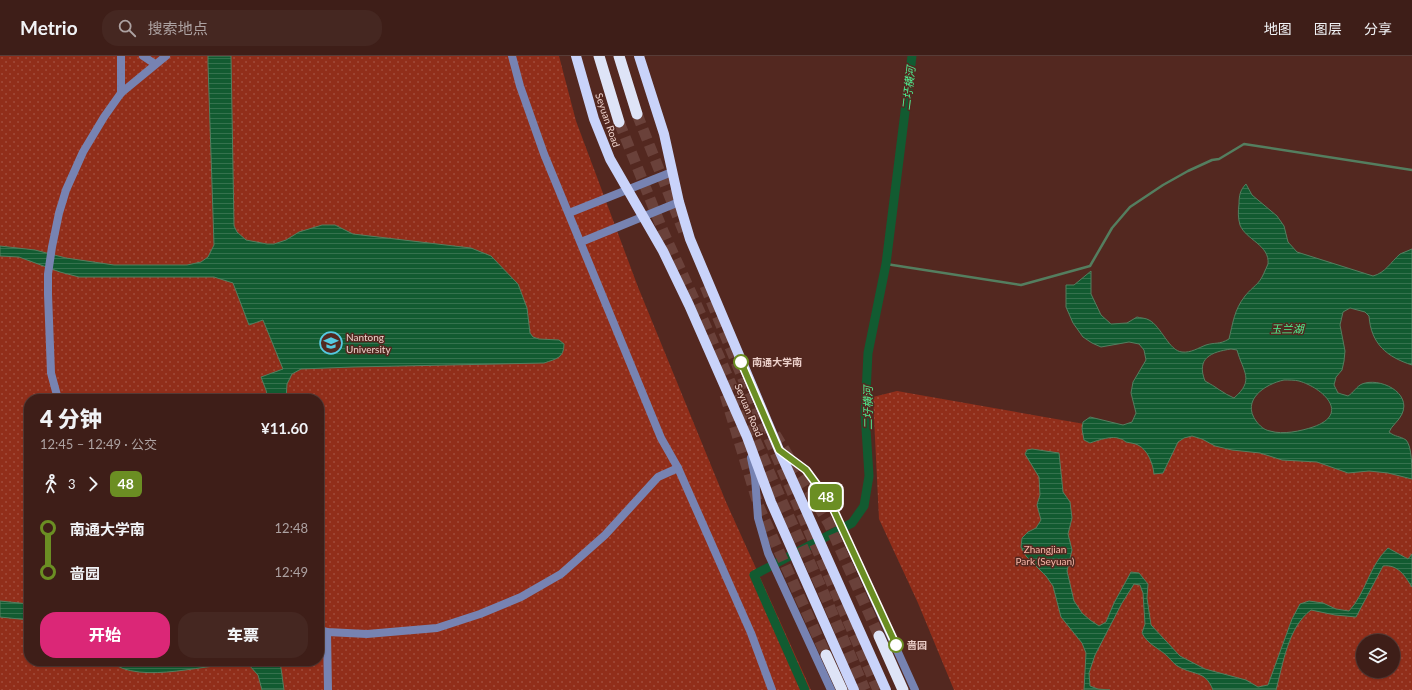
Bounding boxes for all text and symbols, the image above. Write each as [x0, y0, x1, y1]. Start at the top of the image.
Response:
search box [102, 10, 382, 46]
text: Metrio [20, 16, 78, 39]
icon: search [116, 17, 138, 39]
text: 搜索地点 [148, 19, 208, 37]
text: 地图 [1264, 20, 1292, 37]
text: 图层 [1314, 20, 1342, 37]
text: 分享 [1364, 20, 1392, 37]
water label: 二圩横河 [899, 63, 917, 111]
street label: Seyuan Road [593, 91, 623, 149]
water label: 玉兰湖 [1271, 322, 1305, 335]
school or university icon: Nantong University [318, 330, 344, 356]
place label: Nantong University [346, 331, 391, 355]
marker: 南通大学南 [733, 354, 749, 370]
place label: 南通大学南 [752, 356, 802, 368]
street label: Seyuan Road [732, 382, 766, 438]
water label: 二圩横河 [861, 384, 874, 430]
text: 4 分钟 [40, 405, 102, 432]
text: ¥11.60 [261, 419, 308, 437]
text: 12:45 – 12:49 · 公交 [40, 436, 157, 452]
icon: walk [40, 473, 62, 495]
icon: forward [82, 473, 104, 495]
text: 48 [118, 475, 134, 492]
text: 3 [68, 476, 76, 492]
line badge: 48 [808, 484, 844, 510]
text: 48 [818, 488, 834, 505]
text: 南通大学南 [70, 520, 145, 538]
text: 12:48 [275, 520, 308, 536]
park label: Zhangjian Park (Seyuan) [1015, 543, 1075, 567]
text: 啬园 [70, 564, 100, 582]
text: 12:49 [275, 564, 308, 580]
button: 开始 [40, 612, 170, 658]
button: 车票 [178, 612, 308, 658]
map controls [1356, 634, 1400, 678]
button: layers [1356, 634, 1400, 678]
marker: 啬园 [888, 637, 904, 653]
place label: 啬园 [907, 639, 927, 651]

